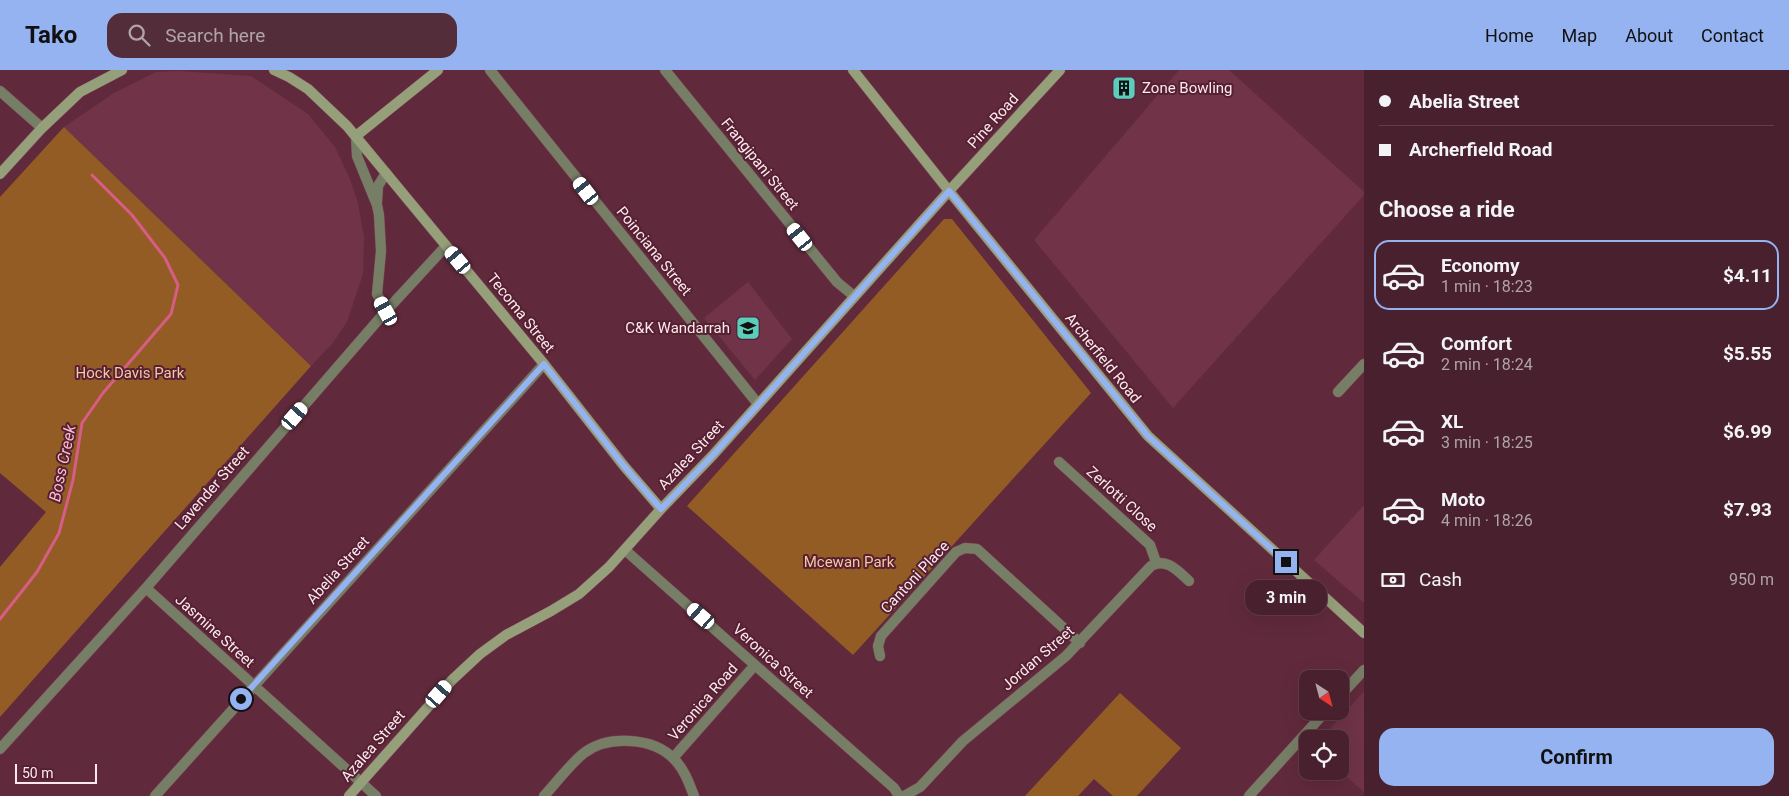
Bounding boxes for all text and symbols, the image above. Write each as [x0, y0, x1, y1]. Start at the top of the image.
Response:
search box [107, 13, 457, 58]
text: Tako [25, 21, 77, 49]
icon: search [125, 21, 153, 49]
text: Search here [165, 24, 265, 47]
text: Home [1485, 25, 1534, 46]
text: Map [1562, 25, 1597, 46]
text: About [1625, 25, 1673, 46]
text: Contact [1701, 25, 1764, 46]
building icon: Zone Bowling [1111, 75, 1137, 101]
place label: Zone Bowling [1142, 79, 1233, 97]
street label: Pine Road [964, 90, 1022, 152]
text: Abelia Street [1409, 90, 1520, 113]
street label: Frangipani Street [717, 114, 803, 214]
text: Archerfield Road [1409, 138, 1552, 161]
car [570, 175, 601, 207]
text: Choose a ride [1379, 197, 1515, 222]
street label: Poinciana Street [613, 203, 695, 299]
car [784, 221, 815, 253]
car [442, 244, 473, 276]
icon: car [1381, 253, 1426, 298]
text: Economy [1441, 254, 1520, 277]
text: $4.11 [1723, 264, 1772, 287]
street label: Tecoma Street [483, 270, 559, 356]
text: 1 min · 18:23 [1441, 277, 1533, 296]
car [372, 294, 399, 328]
street label: Archerfield Road [1061, 309, 1145, 407]
school or university icon: C&K Wandarrah [735, 315, 761, 341]
place label: C&K Wandarrah [625, 319, 730, 337]
icon: car [1381, 331, 1426, 376]
text: Comfort [1441, 332, 1512, 355]
text: $5.55 [1723, 342, 1772, 365]
text: 2 min · 18:24 [1441, 355, 1533, 374]
park label: Hock Davis Park [76, 364, 185, 382]
car [279, 400, 310, 432]
icon: car [1381, 409, 1426, 454]
text: XL [1441, 410, 1463, 433]
street label: Azalea Street [654, 416, 728, 494]
text: $6.99 [1723, 420, 1772, 443]
water label: Boss Creek [45, 422, 80, 503]
text: 3 min · 18:25 [1441, 433, 1533, 452]
street label: Lavender Street [171, 443, 253, 533]
street label: Zerlotti Close [1083, 463, 1161, 535]
icon: car [1381, 487, 1426, 532]
text: Moto [1441, 488, 1485, 511]
text: $7.93 [1723, 498, 1772, 521]
text: 4 min · 18:26 [1441, 511, 1533, 530]
street label: Abelia Street [303, 532, 373, 608]
street label: Cantoni Place [877, 537, 953, 617]
route end [1275, 551, 1297, 573]
park label: Mcewan Park [804, 553, 895, 571]
icon: cash [1379, 566, 1407, 594]
text: Cash [1419, 568, 1462, 591]
text: 950 m [1729, 570, 1774, 589]
callout: 3 min [1245, 580, 1327, 614]
text: 3 min [1266, 588, 1306, 607]
street label: Jasmine Street [172, 591, 258, 671]
car [684, 600, 717, 632]
street label: Veronica Street [729, 620, 817, 702]
street label: Jordan Street [998, 622, 1078, 694]
street label: Veronica Road [664, 660, 742, 744]
north arrow [1299, 670, 1349, 720]
map controls [1299, 670, 1349, 780]
car [423, 678, 454, 710]
route start [230, 688, 252, 710]
street label: Azalea Street [337, 707, 409, 785]
button: Confirm [1379, 728, 1774, 786]
button: locate [1299, 730, 1349, 780]
scale bar [15, 761, 98, 784]
text: 50 m [22, 765, 54, 781]

